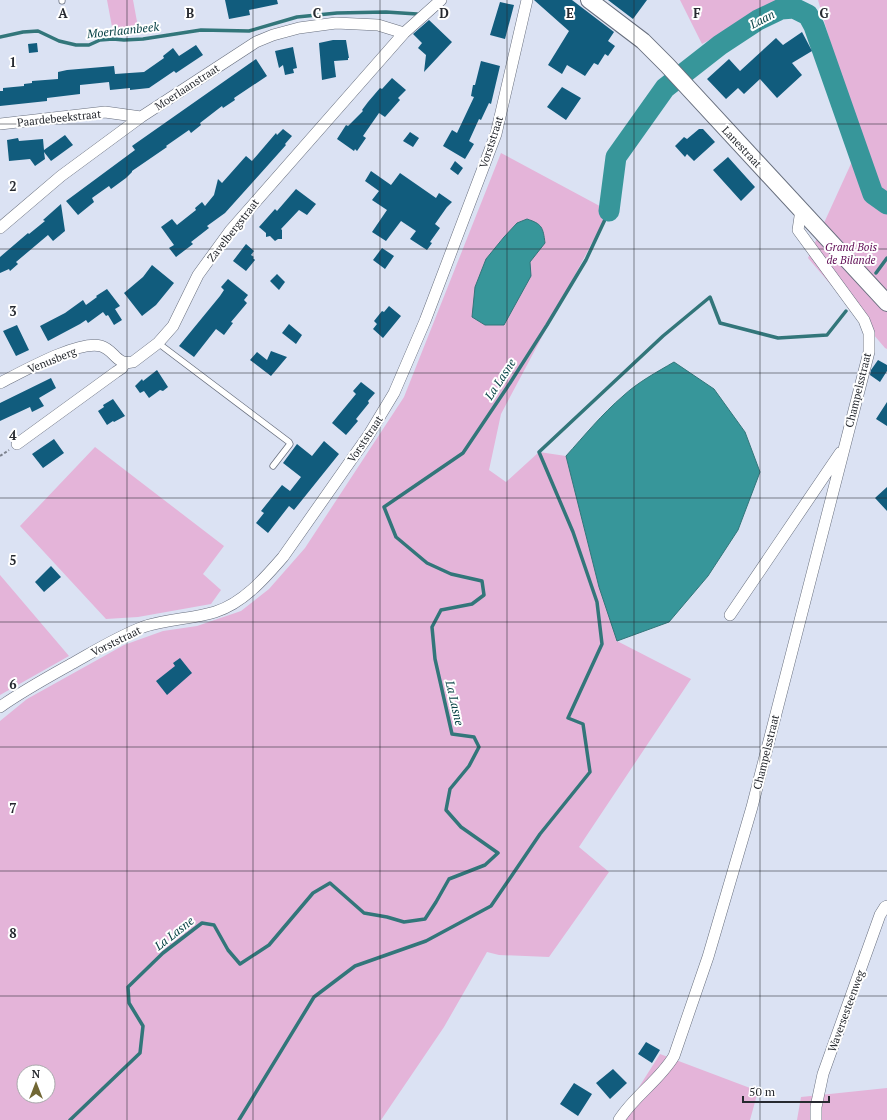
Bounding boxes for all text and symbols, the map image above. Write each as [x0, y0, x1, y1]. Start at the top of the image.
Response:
text: A [58, 4, 68, 22]
text: B [186, 4, 194, 22]
text: C [313, 4, 321, 22]
text: D [439, 4, 449, 22]
text: E [566, 4, 574, 22]
text: F [693, 4, 701, 22]
text: G [819, 4, 829, 22]
water label: Laan [746, 6, 777, 32]
water label: Moerlaanbeek [85, 19, 160, 41]
text: 1 [9, 53, 17, 71]
street label: Moerlaanstraat [152, 61, 222, 113]
street label: Paardebeekstraat [16, 107, 102, 129]
street label: Vorststraat [476, 114, 506, 170]
street label: Lanestraat [719, 123, 765, 171]
text: 2 [9, 177, 17, 195]
street label: Zavelbergstraat [204, 196, 262, 264]
park label: Grand Bois de Bilande [825, 240, 877, 267]
text: 3 [9, 302, 17, 320]
street label: Venusberg [26, 344, 79, 376]
street label: Champelsstraat [842, 351, 874, 429]
water label: La Lasne [481, 355, 519, 403]
street label: Vorststraat [344, 413, 386, 465]
text: 4 [9, 426, 17, 444]
text: 5 [9, 551, 17, 569]
street label: Vorststraat [89, 623, 143, 659]
text: 6 [9, 675, 17, 693]
water label: La Lasne [442, 678, 468, 728]
street label: Champelsstraat [750, 713, 782, 791]
text: 7 [9, 799, 17, 817]
water label: La Lasne [151, 913, 197, 954]
text: 8 [9, 924, 17, 942]
street label: Waversesteenweg [825, 968, 867, 1054]
north arrow [16, 1064, 56, 1104]
text: N [32, 1067, 41, 1081]
scale bar [743, 1078, 829, 1104]
text: 50 m [749, 1084, 776, 1099]

